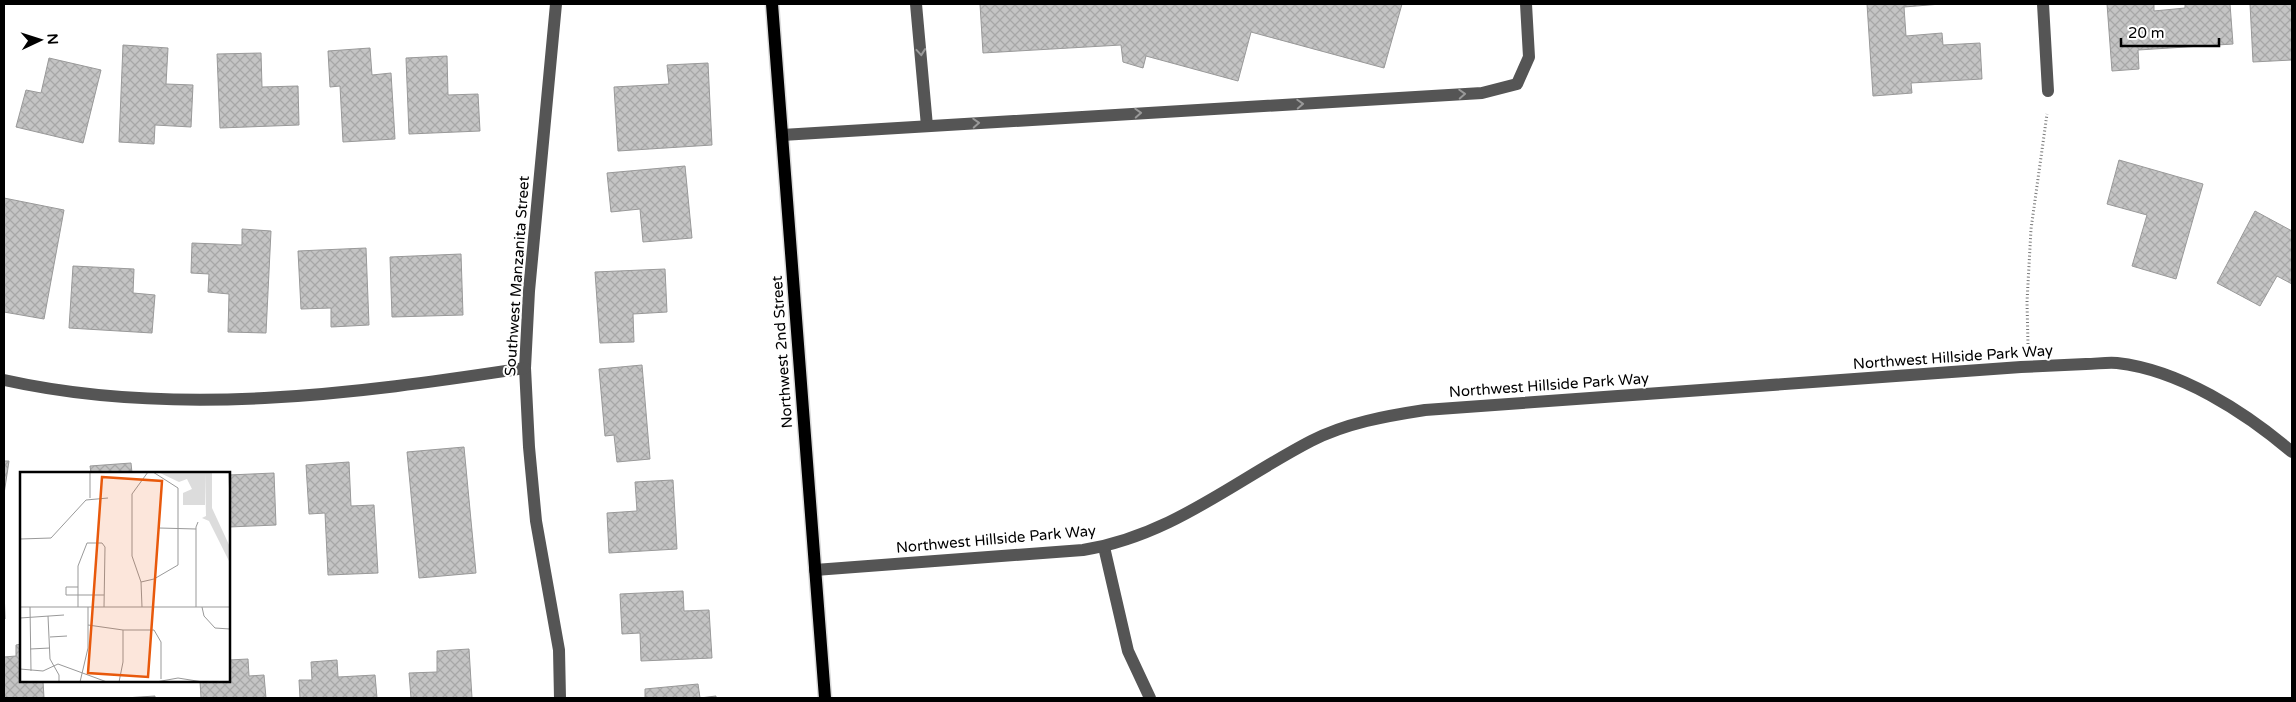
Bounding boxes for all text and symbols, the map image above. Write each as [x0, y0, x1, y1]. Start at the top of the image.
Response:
north arrow [15, 15, 65, 65]
scale bar [2121, 15, 2218, 47]
text: 20 m [2128, 24, 2165, 42]
text: N [44, 33, 61, 45]
one-way arrow [915, 49, 926, 57]
one-way arrow [1459, 88, 1467, 99]
one-way arrow [1297, 98, 1305, 109]
one-way arrow [1134, 108, 1142, 119]
one-way arrow [972, 118, 980, 129]
street label: Southwest Manzanita Street [501, 175, 533, 377]
street label: Northwest 2nd Street [768, 275, 796, 429]
street label: Northwest Hillside Park Way [1852, 341, 2054, 373]
street label: Northwest Hillside Park Way [1448, 369, 1650, 401]
inset map [20, 472, 230, 682]
street label: Northwest Hillside Park Way [895, 521, 1097, 557]

